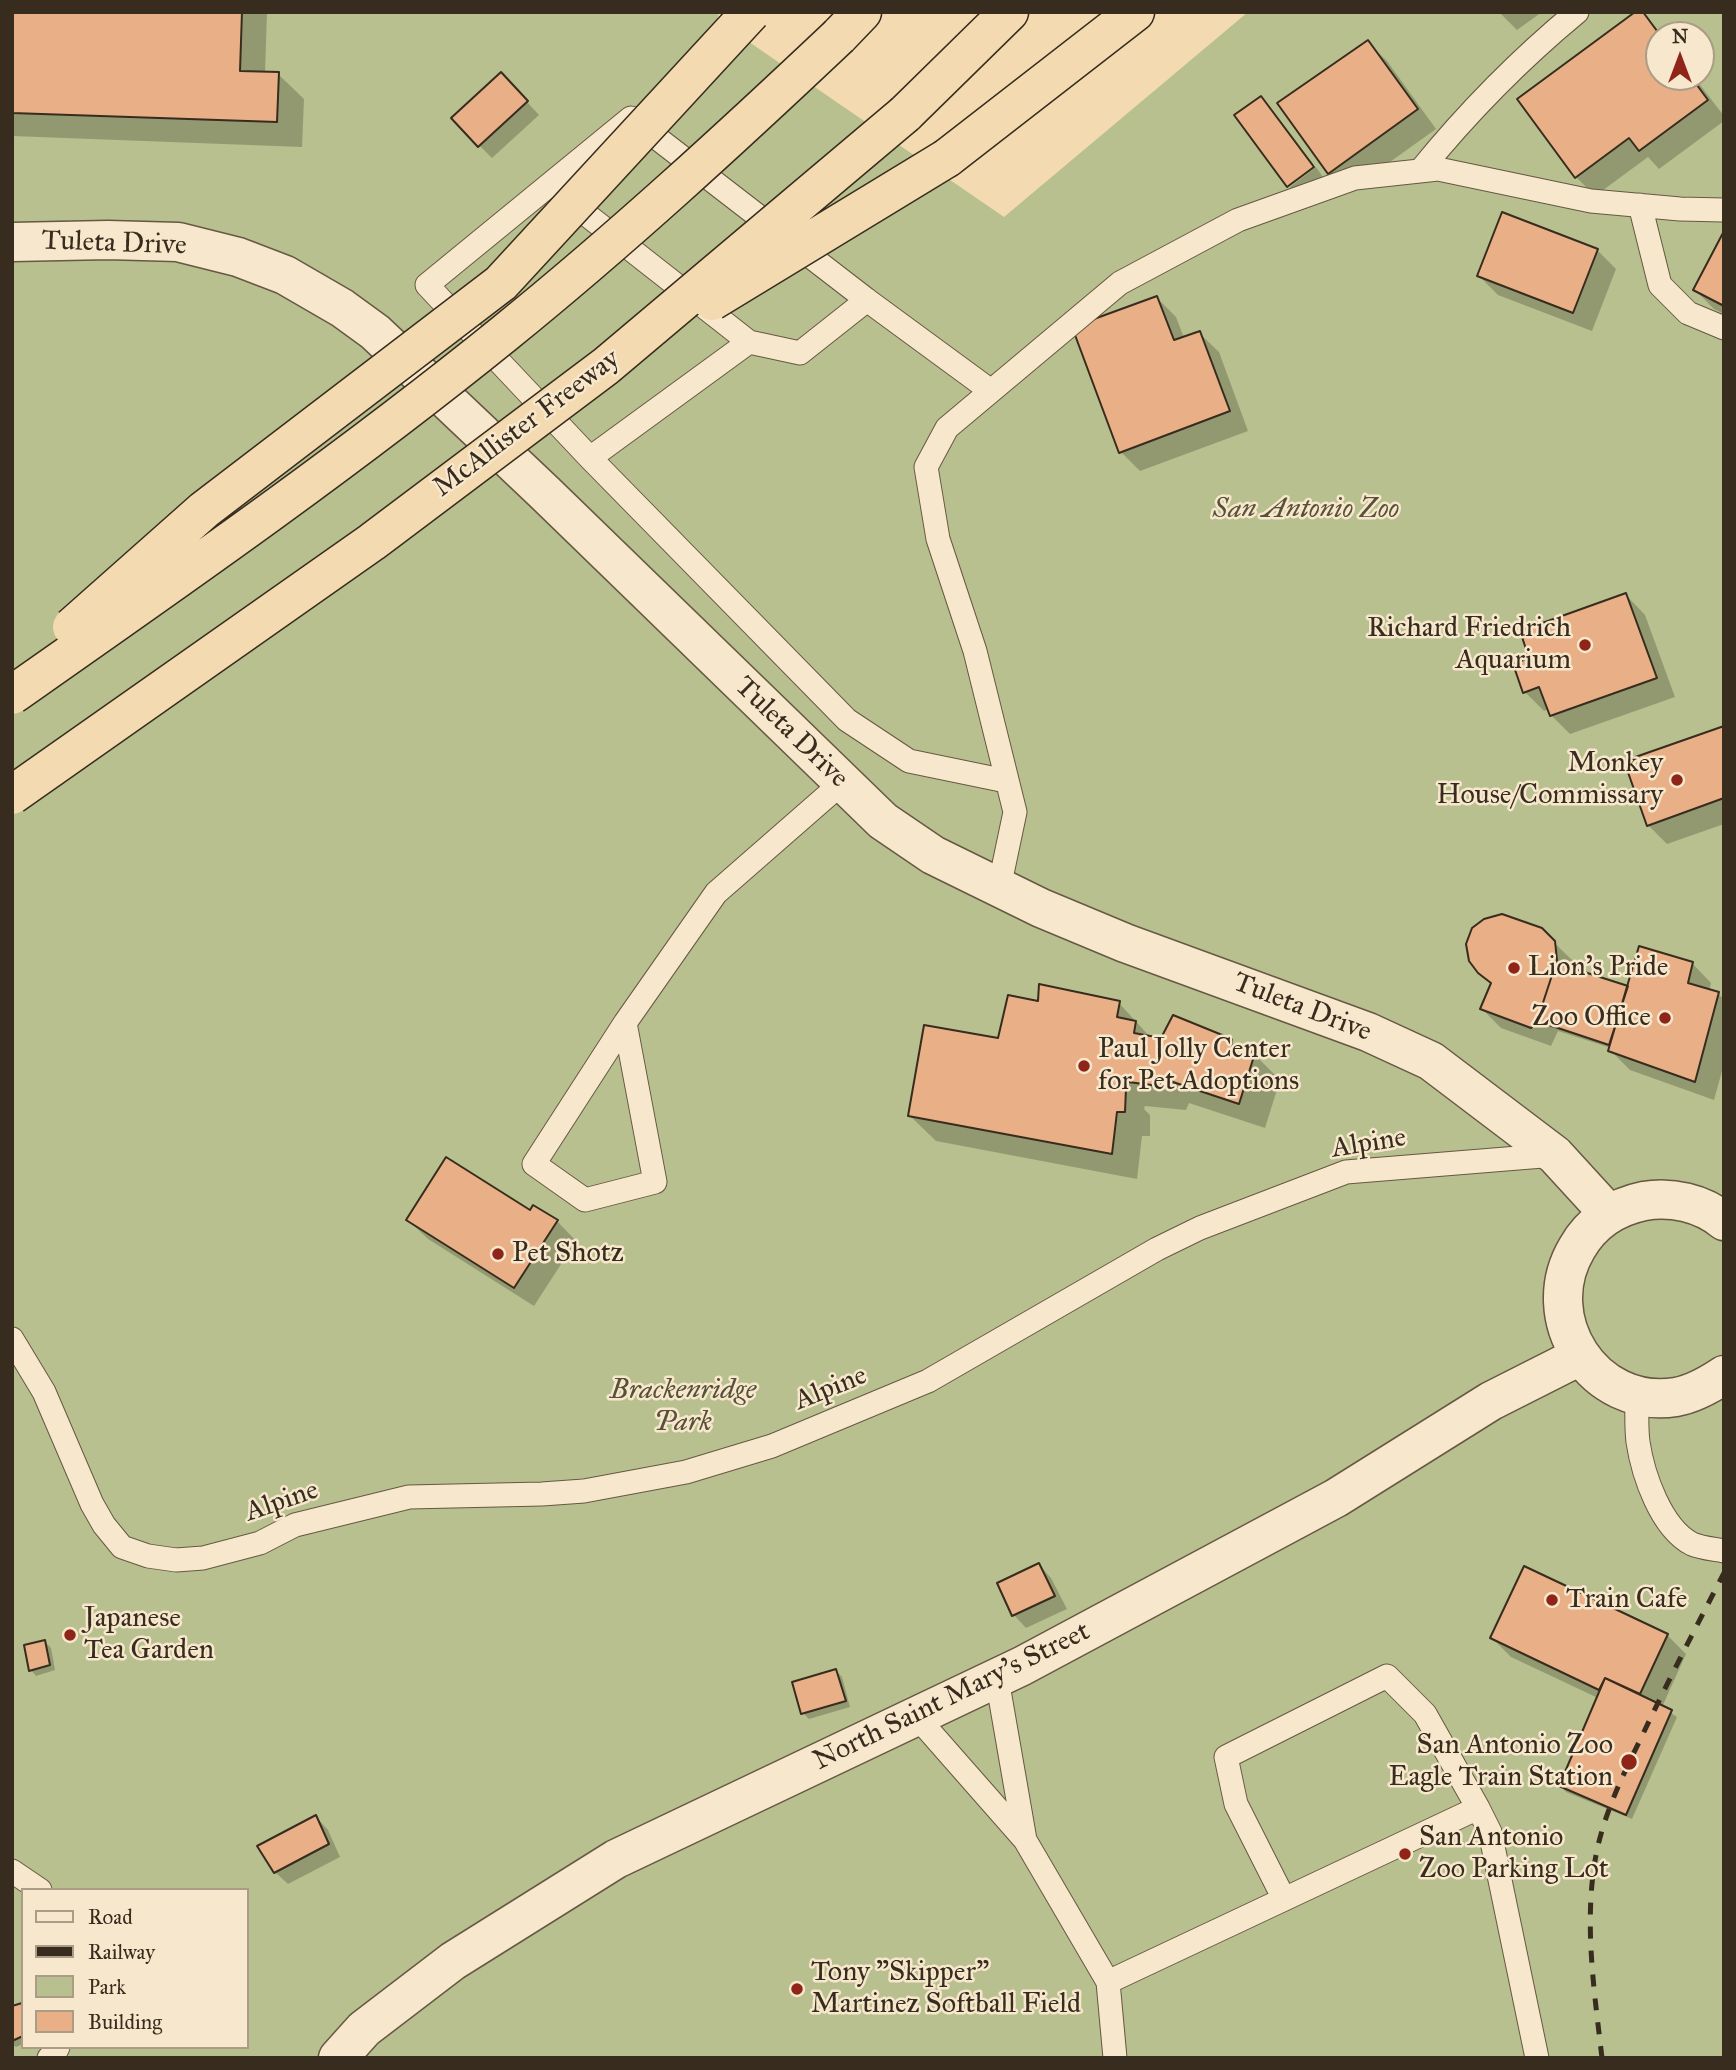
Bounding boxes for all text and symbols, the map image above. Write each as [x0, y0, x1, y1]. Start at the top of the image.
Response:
north arrow [1645, 21, 1715, 91]
text: N [1672, 25, 1688, 48]
street label: Tuleta Drive [41, 225, 187, 263]
street label: McAllister Freeway [427, 343, 627, 505]
park label: San Antonio Zoo [1213, 493, 1399, 527]
place label: Richard Friedrich Aquarium [1367, 612, 1571, 678]
marker: Richard Friedrich Aquarium [1577, 637, 1593, 653]
street label: Tuleta Drive [727, 670, 855, 796]
place label: Monkey House/Commissary [1437, 747, 1663, 813]
marker: Monkey House/Commissary [1669, 772, 1685, 788]
place label: Lion's Pride [1528, 951, 1668, 985]
marker: Lion's Pride [1506, 960, 1522, 976]
street label: Tuleta Drive [1228, 966, 1376, 1050]
place label: Zoo Office [1532, 1001, 1651, 1035]
marker: Zoo Office [1657, 1010, 1673, 1026]
place label: Paul Jolly Center for Pet Adoptions [1098, 1033, 1299, 1099]
marker: Paul Jolly Center for Pet Adoptions [1076, 1058, 1092, 1074]
street label: Alpine [1329, 1122, 1409, 1166]
place label: Pet Shotz [512, 1237, 624, 1271]
marker: Pet Shotz [490, 1246, 506, 1262]
street label: Alpine [790, 1359, 872, 1419]
park label: Brackenridge Park [610, 1374, 756, 1440]
street label: Alpine [241, 1474, 323, 1530]
place label: Train Cafe [1566, 1583, 1687, 1617]
marker: Train Cafe [1544, 1592, 1560, 1608]
place label: Japanese Tea Garden [84, 1602, 214, 1668]
street label: North Saint Mary's Street [808, 1615, 1096, 1779]
marker: Japanese Tea Garden [62, 1627, 78, 1643]
place label: San Antonio Zoo Eagle Train Station [1388, 1729, 1613, 1795]
marker: San Antonio Zoo Eagle Train Station [1619, 1752, 1639, 1772]
place label: San Antonio Zoo Parking Lot [1419, 1821, 1609, 1887]
marker: San Antonio Zoo Parking Lot [1397, 1846, 1413, 1862]
legend [21, 1888, 248, 2049]
text: Road [88, 1904, 133, 1930]
text: Railway [88, 1939, 155, 1965]
place label: Tony "Skipper" Martinez Softball Field [811, 1956, 1081, 2022]
text: Park [88, 1974, 126, 2000]
marker: Tony "Skipper" Martinez Softball Field [789, 1981, 805, 1997]
text: Building [88, 2009, 162, 2035]

